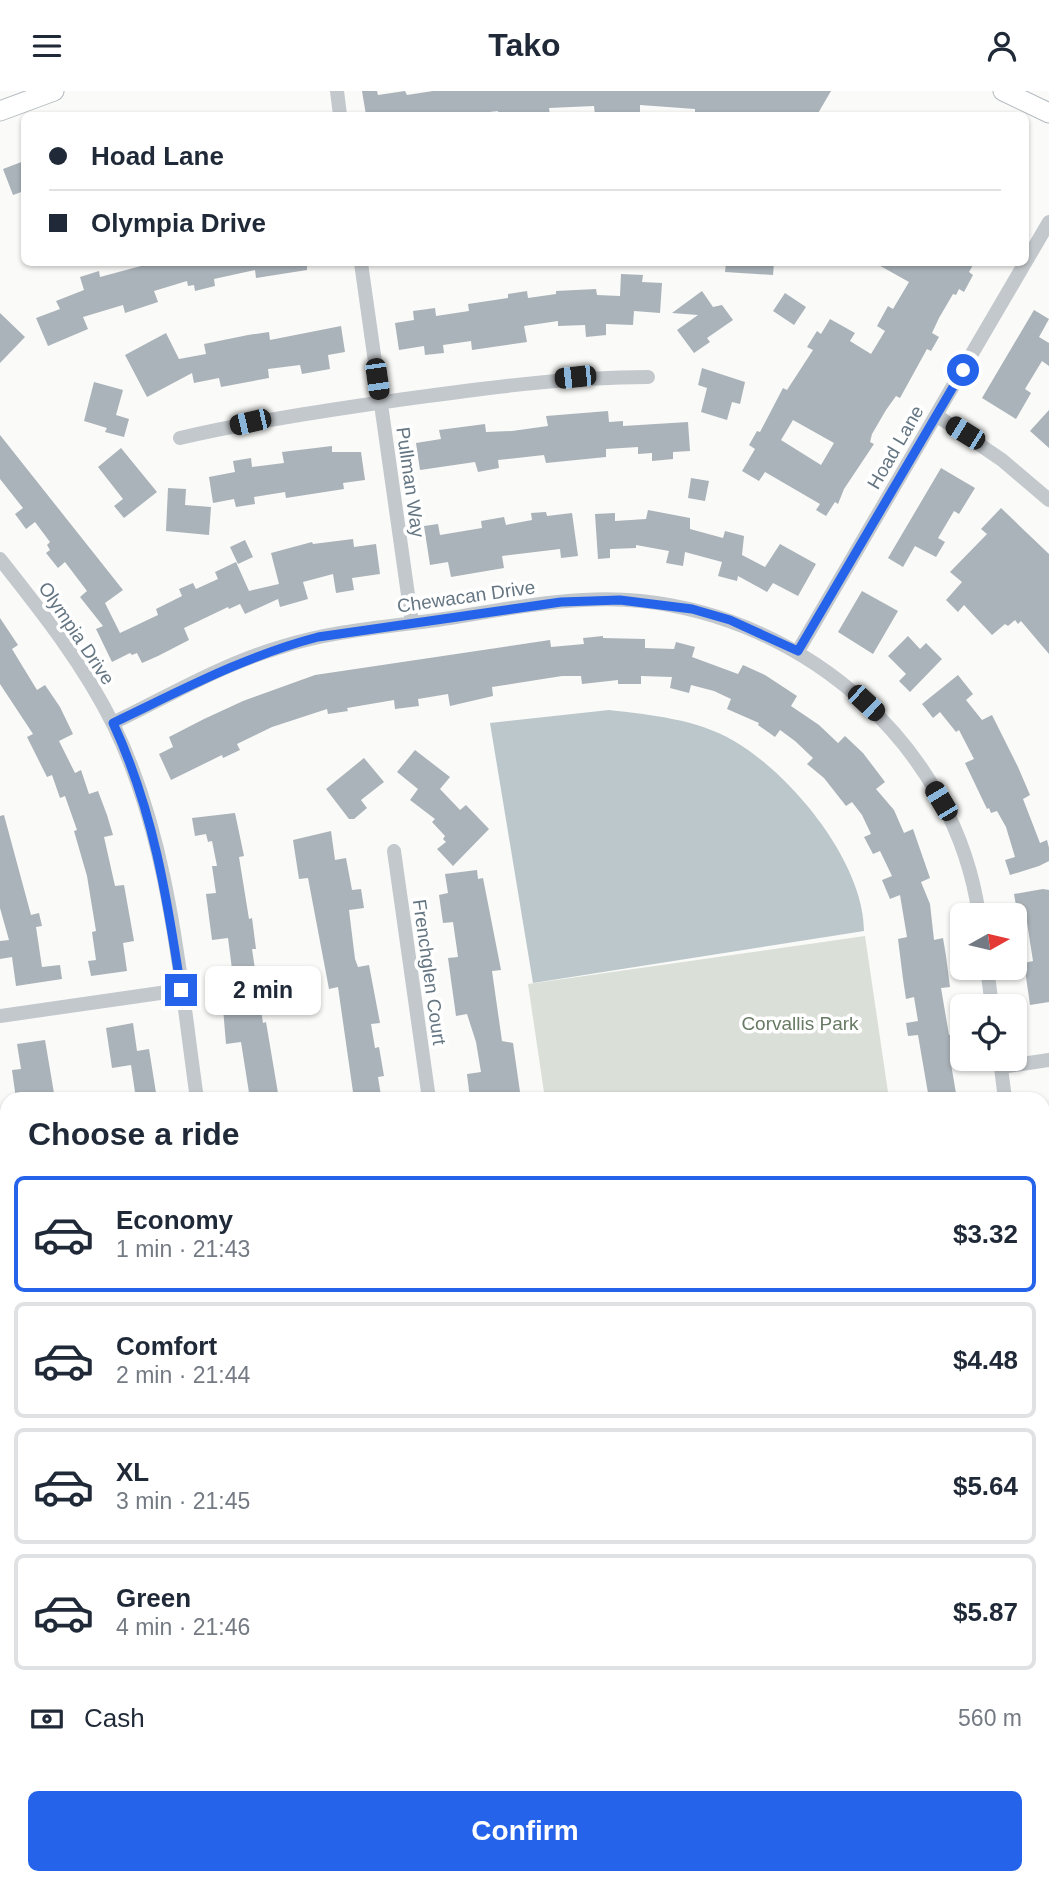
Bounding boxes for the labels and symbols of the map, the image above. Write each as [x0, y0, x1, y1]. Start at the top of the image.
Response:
route start [947, 354, 979, 386]
car [364, 357, 391, 401]
car [554, 364, 597, 390]
street label: Hoad Lane [863, 402, 928, 493]
car [228, 407, 273, 437]
car [942, 413, 989, 453]
street label: Pullman Way [392, 426, 429, 539]
street label: Chewacan Drive [396, 576, 537, 617]
street label: Olympia Drive [35, 578, 119, 689]
car [844, 681, 889, 725]
car [922, 778, 961, 824]
street label: Frenchglen Court [409, 898, 450, 1047]
north arrow [950, 903, 1027, 980]
callout: 2 min [206, 965, 321, 1014]
route end [165, 974, 197, 1006]
park label: Corvallis Park [741, 1013, 859, 1034]

